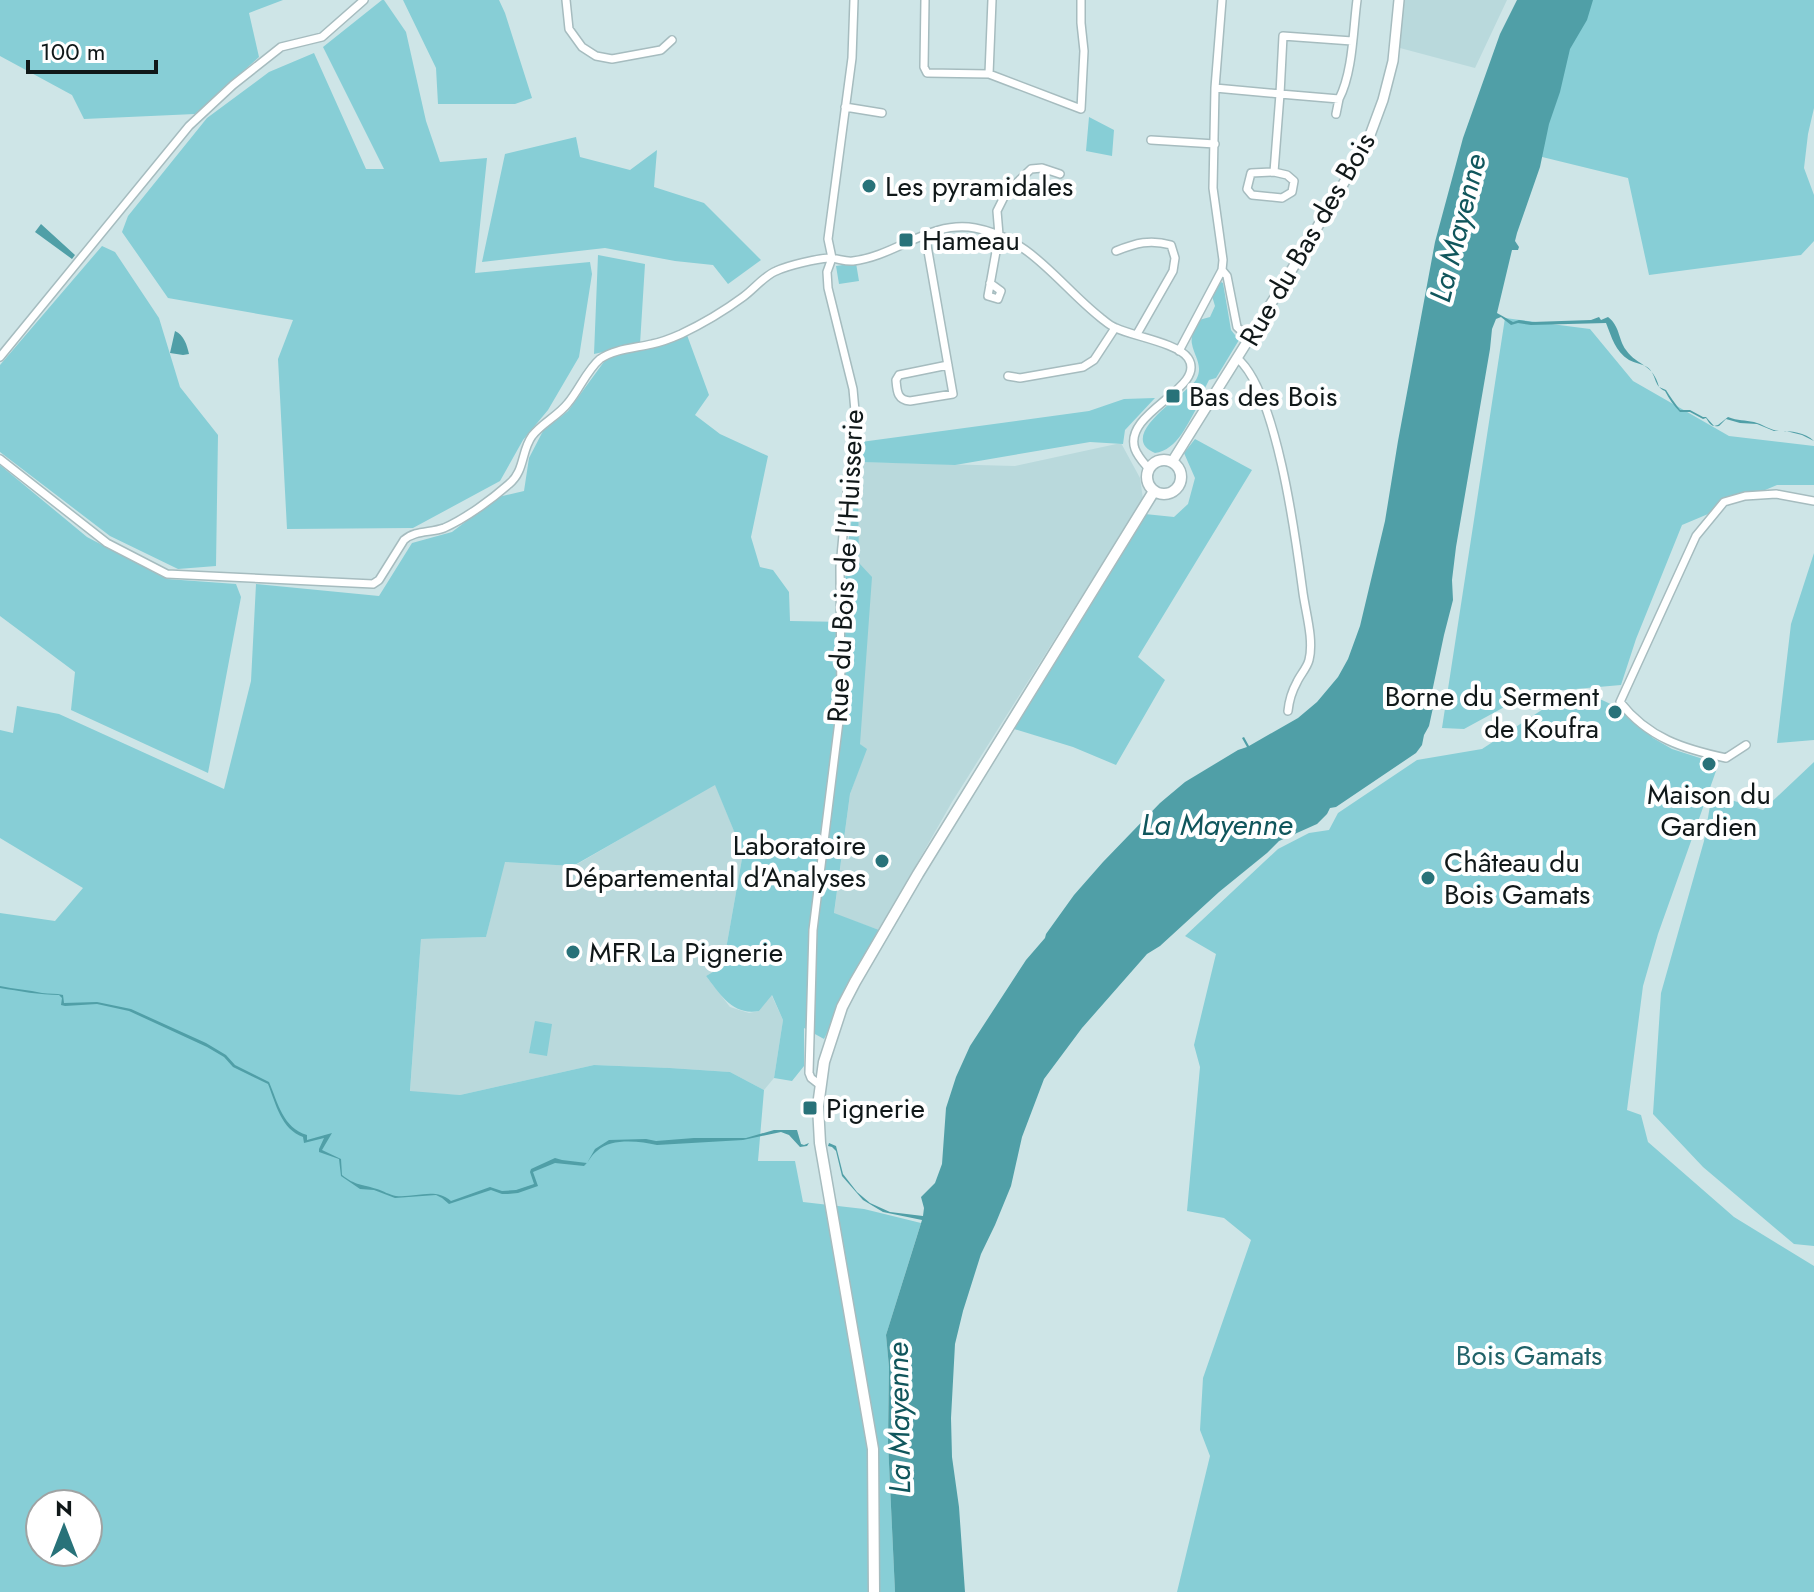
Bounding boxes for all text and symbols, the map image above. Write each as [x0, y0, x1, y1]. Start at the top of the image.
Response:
scale bar [28, 24, 156, 74]
text: 100 m [40, 34, 106, 69]
street label: Rue du Bas des Bois [1230, 125, 1385, 354]
water label: La Mayenne [1418, 149, 1497, 307]
place label: Les pyramidales [885, 166, 1073, 207]
marker: Les pyramidales [860, 177, 878, 195]
place label: Hameau [922, 220, 1020, 261]
marker: Hameau [897, 231, 915, 249]
place label: Bas des Bois [1189, 376, 1337, 417]
marker: Bas des Bois [1164, 387, 1182, 405]
street label: Rue du Bois de l'Huisserie [817, 408, 874, 724]
place label: Borne du Serment de Koufra [1385, 676, 1599, 749]
marker: Borne du Serment de Koufra [1606, 703, 1624, 721]
marker: Maison du Gardien [1700, 755, 1718, 773]
place label: Maison du Gardien [1647, 774, 1771, 847]
water label: La Mayenne [1141, 803, 1293, 846]
place label: Laboratoire Départemental d'Analyses [564, 825, 866, 898]
place label: Château du Bois Gamats [1444, 842, 1590, 915]
marker: Laboratoire Départemental d'Analyses [873, 852, 891, 870]
marker: Château du Bois Gamats [1419, 869, 1437, 887]
place label: MFR La Pignerie [589, 932, 783, 973]
marker: MFR La Pignerie [564, 943, 582, 961]
place label: Pignerie [826, 1088, 925, 1129]
marker: Pignerie [801, 1099, 819, 1117]
park label: Bois Gamats [1456, 1335, 1602, 1376]
water label: La Mayenne [876, 1342, 921, 1494]
north arrow [24, 1488, 104, 1568]
text: N [55, 1492, 73, 1524]

